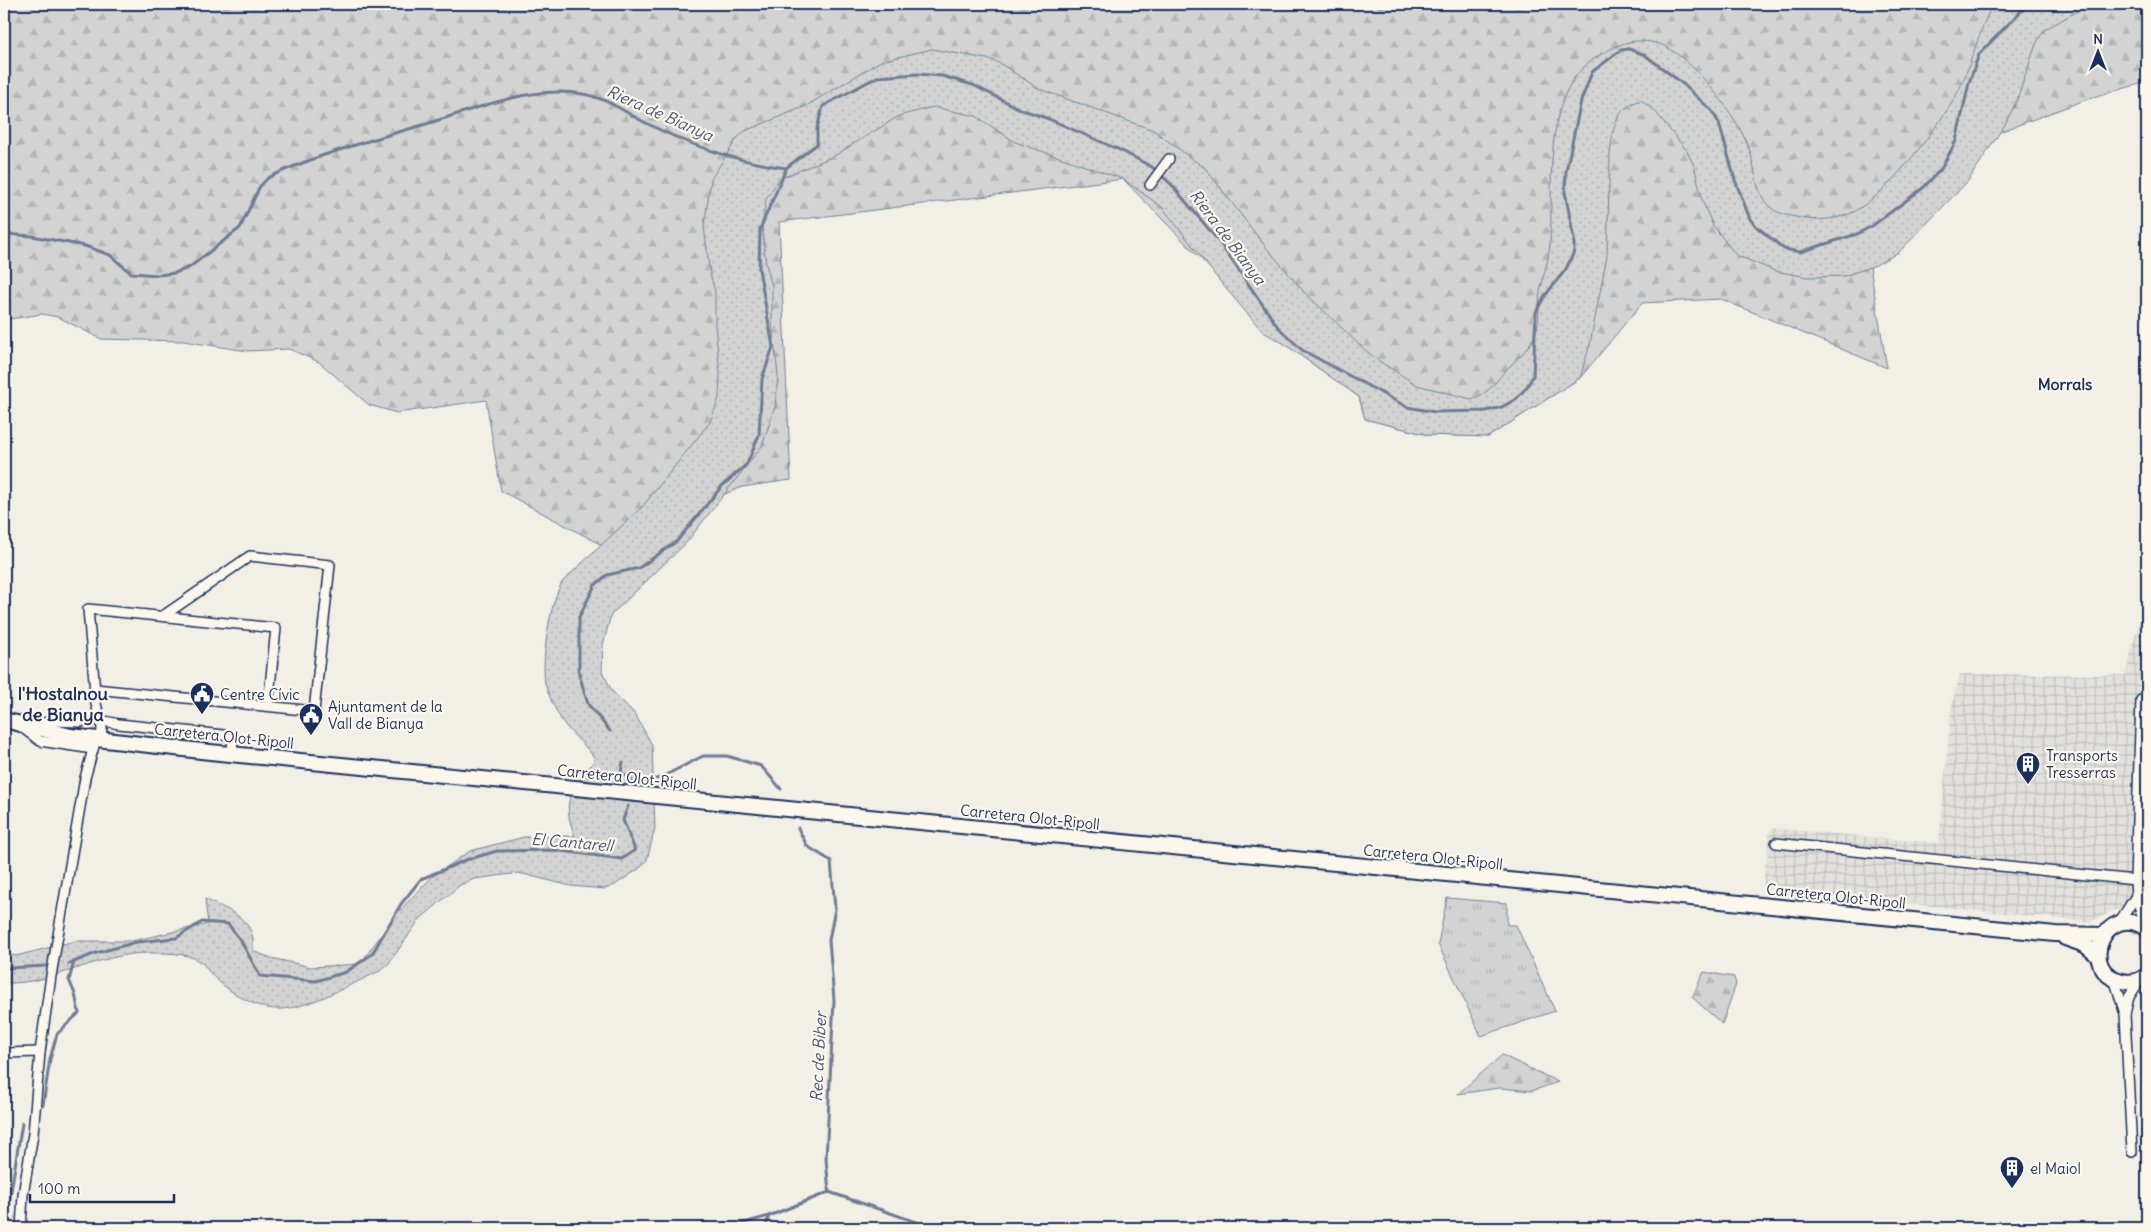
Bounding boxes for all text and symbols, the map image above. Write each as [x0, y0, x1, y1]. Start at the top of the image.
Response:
north arrow [2074, 28, 2124, 78]
text: N [2093, 30, 2103, 48]
water label: Riera de Bianya [604, 81, 717, 146]
water label: Riera de Bianya [1186, 185, 1271, 289]
district label: Morrals [2038, 374, 2092, 394]
public building icon: Centre Cívic [189, 681, 215, 715]
district label: l'Hostalnou de Bianya [18, 682, 109, 726]
place label: Centre Cívic [220, 685, 300, 704]
place label: Ajuntament de la Vall de Bianya [328, 697, 443, 733]
public building icon: Ajuntament de la Vall de Bianya [298, 702, 324, 736]
street label: Carretera Olot-Ripoll [153, 719, 295, 753]
place label: Transports Tresserras [2046, 746, 2118, 782]
building icon: Transports Tresserras [2015, 751, 2041, 785]
street label: Carretera Olot-Ripoll [556, 760, 698, 794]
street label: Carretera Olot-Ripoll [959, 800, 1101, 834]
water label: El Cantarell [530, 828, 616, 856]
street label: Carretera Olot-Ripoll [1362, 840, 1504, 874]
street label: Carretera Olot-Ripoll [1765, 879, 1907, 913]
water label: Rec de Biber [806, 1009, 830, 1103]
building icon: el Maiol [1999, 1155, 2025, 1189]
place label: el Maiol [2030, 1159, 2081, 1178]
scale bar [30, 1172, 174, 1204]
text: 100 m [38, 1179, 80, 1198]

